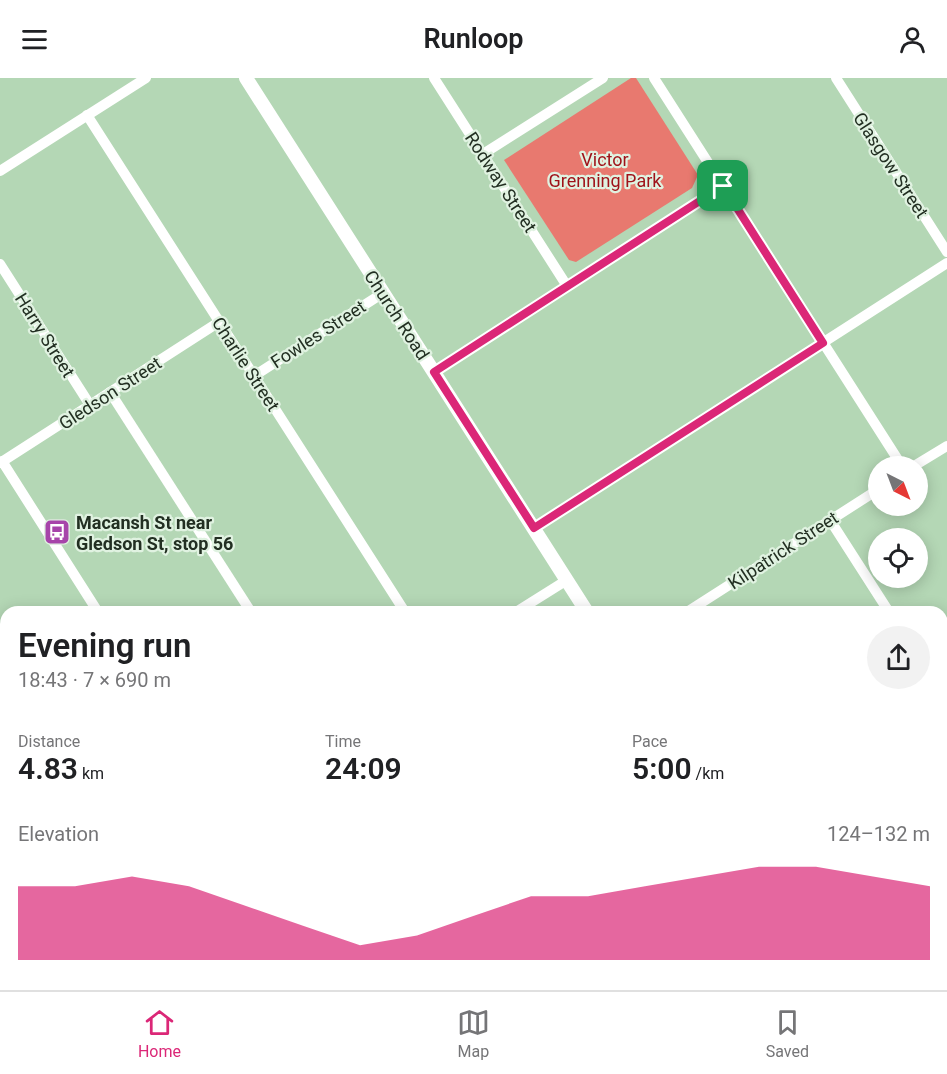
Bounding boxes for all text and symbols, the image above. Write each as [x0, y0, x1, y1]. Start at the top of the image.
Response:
icon: menu [18, 23, 51, 56]
text: Runloop [423, 23, 524, 55]
icon: person [896, 23, 929, 56]
street label: Glasgow Street [849, 108, 933, 222]
street label: Rodway Street [461, 128, 541, 236]
park label: Victor Grenning Park [549, 149, 662, 191]
pin [697, 160, 748, 211]
icon: arrive [706, 169, 739, 202]
street label: Church Road [360, 266, 434, 364]
street label: Harry Street [11, 289, 79, 381]
street label: Fowles Street [267, 296, 369, 372]
street label: Charlie Street [208, 313, 284, 415]
street label: Gledson Street [55, 352, 165, 434]
north arrow [868, 456, 928, 516]
map controls [868, 456, 928, 588]
street label: Kilpatrick Street [724, 507, 842, 593]
place label: Macansh St near Gledson St, stop 56 [76, 512, 233, 554]
bus stop icon: Macansh St near Gledson St, stop 56 [42, 517, 72, 547]
button: locate [868, 528, 928, 588]
text: Evening run [18, 626, 191, 665]
button: share [867, 626, 930, 689]
text: 18:43 · 7 × 690 m [18, 668, 171, 692]
text: Distance [18, 732, 80, 751]
text: Time [325, 732, 361, 751]
text: Pace [632, 732, 668, 751]
text: 4.83 [18, 751, 78, 786]
text: 24:09 [325, 751, 402, 786]
text: 5:00 [632, 751, 692, 786]
text: km [78, 764, 104, 783]
text: /km [692, 764, 724, 783]
text: Elevation [18, 822, 99, 846]
text: 124–132 m [827, 822, 930, 846]
tab: Home [138, 1006, 181, 1061]
tab: Map [457, 1006, 490, 1061]
tab: Saved [766, 1006, 809, 1061]

